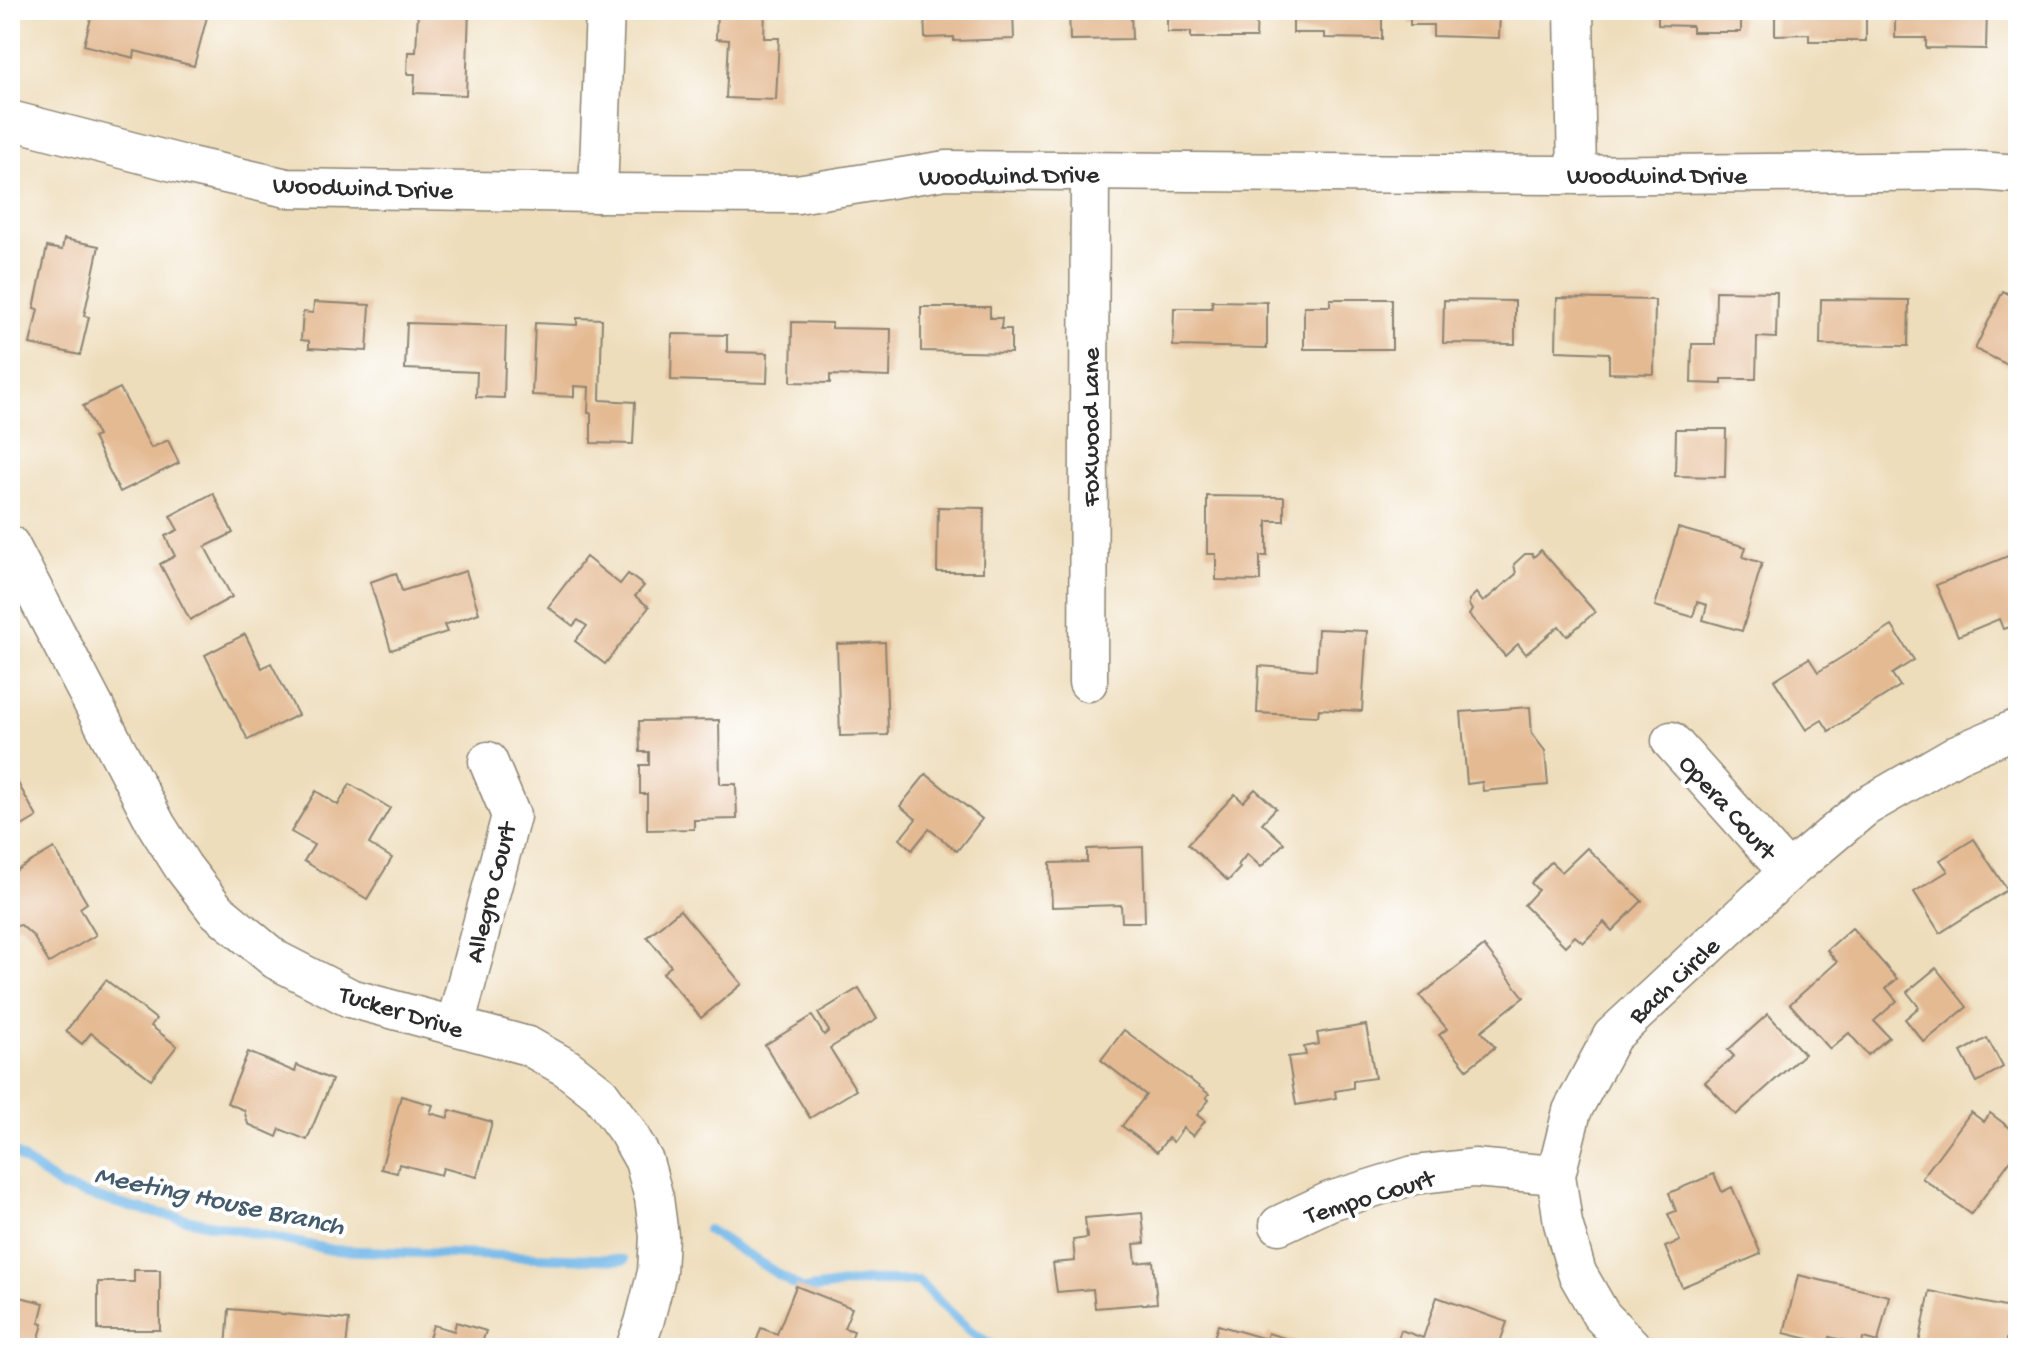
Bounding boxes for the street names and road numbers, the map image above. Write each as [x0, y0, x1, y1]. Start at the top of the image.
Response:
street label: Woodwind Drive [919, 161, 1100, 196]
street label: Woodwind Drive [1567, 163, 1748, 194]
street label: Woodwind Drive [272, 172, 454, 209]
street label: Foxwood Lane [1078, 347, 1109, 507]
street label: Opera Court [1670, 750, 1783, 870]
street label: Allegro Court [461, 817, 526, 966]
street label: Bach Circle [1623, 932, 1729, 1033]
street label: Tucker Drive [333, 980, 467, 1048]
street label: Tempo Court [1300, 1164, 1441, 1234]

